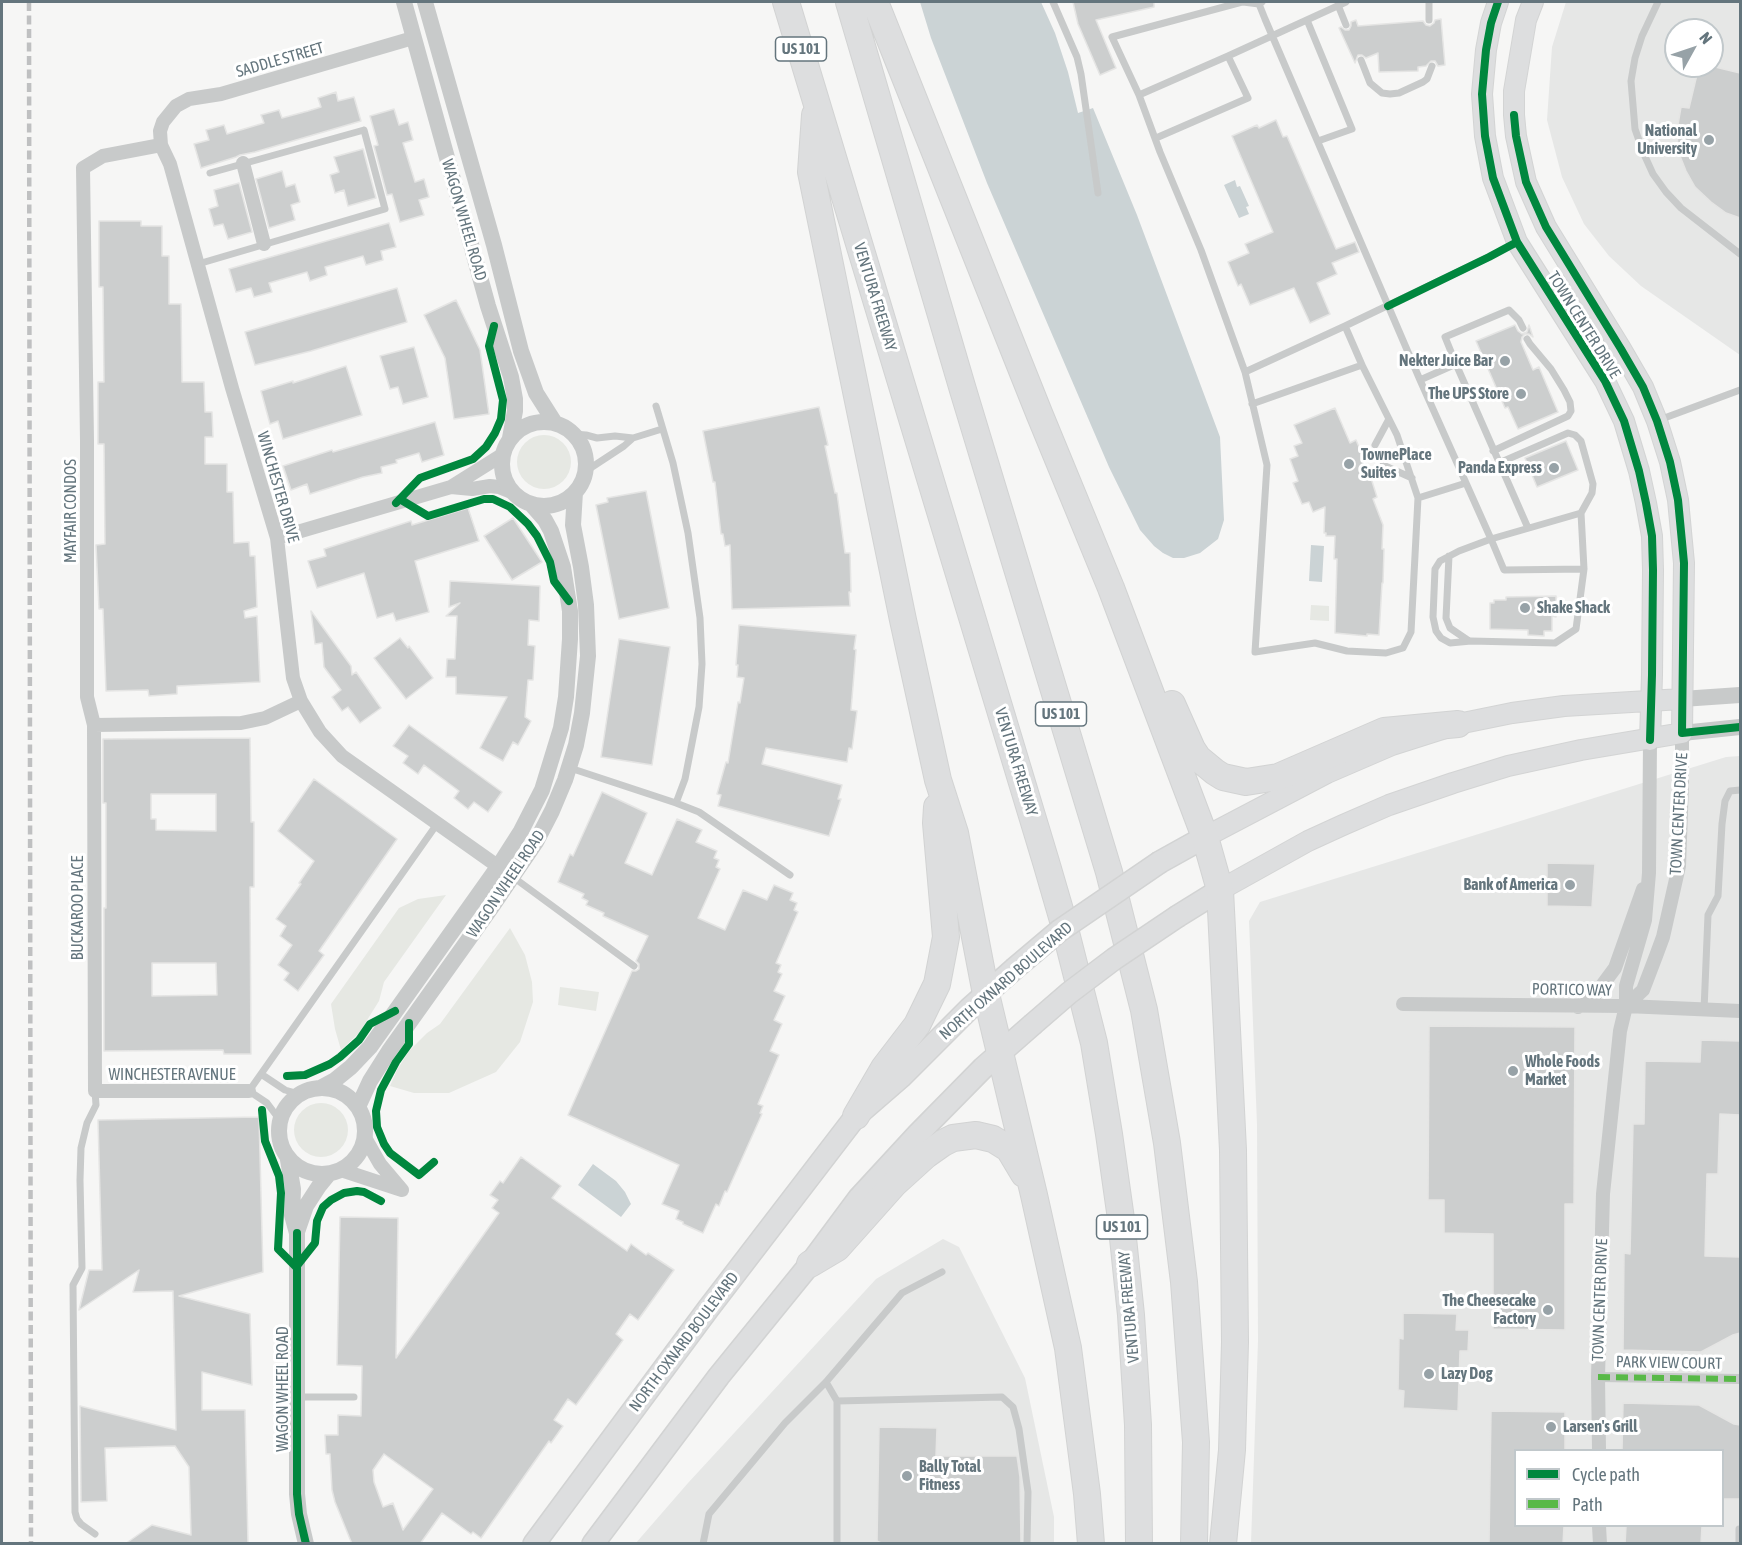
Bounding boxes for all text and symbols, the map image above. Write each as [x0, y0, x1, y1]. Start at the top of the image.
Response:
north arrow [1664, 18, 1724, 78]
text: N [1696, 28, 1716, 47]
road number: US 101 [776, 37, 826, 61]
street label: SADDLE STREET [234, 38, 326, 82]
place label: National University [1637, 121, 1697, 159]
marker: National University [1702, 133, 1716, 147]
street label: WAGON WHEEL ROAD [437, 157, 491, 283]
street label: VENTURA FREEWAY [849, 241, 901, 353]
street label: TOWN CENTER DRIVE [1543, 268, 1625, 382]
place label: Nekter Juice Bar [1399, 351, 1493, 371]
marker: Nekter Juice Bar [1498, 354, 1512, 368]
place label: The UPS Store [1428, 384, 1509, 404]
marker: The UPS Store [1514, 387, 1528, 401]
street label: WINCHESTER DRIVE [253, 429, 303, 545]
place label: TownePlace Suites [1361, 445, 1432, 483]
marker: TownePlace Suites [1342, 457, 1356, 471]
place label: Panda Express [1458, 458, 1542, 478]
street label: MAYFAIR CONDOS [61, 459, 81, 563]
marker: Panda Express [1547, 461, 1561, 475]
place label: Shake Shack [1537, 598, 1610, 618]
marker: Shake Shack [1518, 601, 1532, 615]
road number: US 101 [1036, 702, 1086, 726]
street label: VENTURA FREEWAY [990, 706, 1042, 818]
street label: TOWN CENTER DRIVE [1666, 752, 1692, 876]
street label: WAGON WHEEL ROAD [463, 827, 549, 941]
street label: BUCKAROO PLACE [68, 856, 88, 960]
place label: Bank of America [1463, 875, 1558, 895]
marker: Bank of America [1563, 878, 1577, 892]
street label: NORTH OXNARD BOULEVARD [936, 918, 1076, 1044]
street label: PORTICO WAY [1532, 980, 1612, 1000]
place label: Whole Foods Market [1525, 1052, 1600, 1090]
marker: Whole Foods Market [1506, 1064, 1520, 1078]
street label: WINCHESTER AVENUE [108, 1065, 236, 1085]
road number: US 101 [1096, 1215, 1148, 1239]
street label: TOWN CENTER DRIVE [1588, 1239, 1612, 1361]
street label: VENTURA FREEWAY [1115, 1250, 1143, 1364]
street label: NORTH OXNARD BOULEVARD [625, 1268, 743, 1416]
place label: The Cheesecake Factory [1442, 1291, 1536, 1329]
marker: The Cheesecake Factory [1541, 1303, 1555, 1317]
street label: WAGON WHEEL ROAD [273, 1326, 293, 1452]
street label: PARK VIEW COURT [1616, 1352, 1722, 1374]
place label: Lazy Dog [1441, 1364, 1493, 1384]
marker: Lazy Dog [1422, 1367, 1436, 1381]
place label: Larsen's Grill [1563, 1417, 1638, 1437]
marker: Larsen's Grill [1544, 1420, 1558, 1434]
legend [1514, 1449, 1724, 1527]
place label: Bally Total Fitness [919, 1457, 981, 1495]
text: Cycle path [1572, 1464, 1640, 1485]
marker: Bally Total Fitness [900, 1469, 914, 1483]
text: Path [1572, 1494, 1603, 1515]

